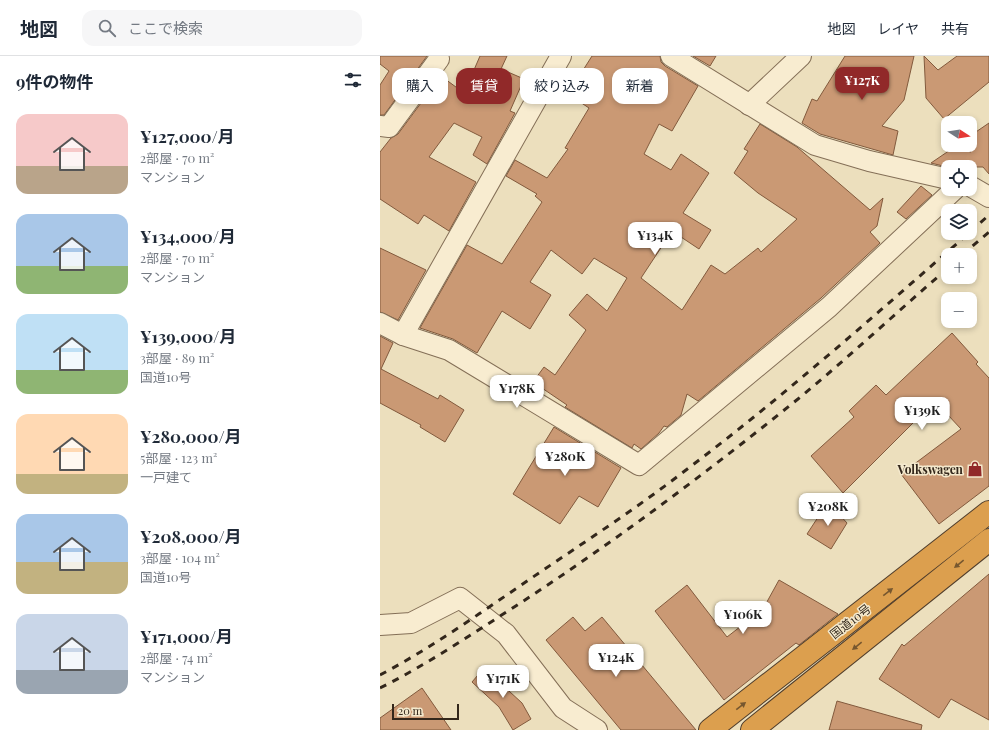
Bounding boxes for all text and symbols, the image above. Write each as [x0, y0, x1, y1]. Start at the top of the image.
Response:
search box [82, 10, 362, 46]
text: 地図 [20, 15, 58, 41]
icon: search [96, 17, 118, 39]
text: ここで検索 [128, 18, 203, 38]
text: 地図 [827, 19, 855, 38]
text: レイヤ [877, 19, 919, 38]
text: 共有 [941, 19, 969, 38]
pin: ¥127K [834, 67, 890, 101]
chip: 購入 [392, 68, 448, 104]
chip: 賃貸 [456, 68, 512, 104]
chip: 絞り込み [520, 68, 604, 104]
chip: 新着 [612, 68, 668, 104]
icon: filters [342, 69, 364, 91]
text: 9件の物件 [16, 70, 93, 92]
text: ¥127K [844, 71, 880, 88]
north arrow [941, 116, 977, 152]
map controls [941, 116, 977, 328]
text: ¥127,000/月 [140, 125, 235, 147]
icon: home [48, 130, 96, 178]
text: 2部屋 · 70 m² [140, 149, 214, 166]
button: locate [941, 160, 977, 196]
text: マンション [140, 168, 205, 185]
button: layers [941, 204, 977, 240]
pin: ¥134K [627, 222, 683, 256]
text: ¥134,000/月 [140, 225, 236, 247]
text: ¥134K [637, 226, 673, 243]
icon: home [48, 230, 96, 278]
button: + [941, 248, 977, 284]
text: 2部屋 · 70 m² [140, 249, 214, 266]
text: マンション [140, 268, 205, 285]
button: − [941, 292, 977, 328]
text: ¥139,000/月 [140, 325, 236, 347]
icon: home [48, 330, 96, 378]
text: 3部屋 · 89 m² [140, 349, 214, 366]
text: 国道10号 [140, 368, 192, 385]
pin: ¥178K [489, 375, 545, 409]
text: ¥178K [499, 379, 535, 396]
pin: ¥139K [894, 397, 950, 431]
text: ¥139K [904, 401, 940, 418]
text: ¥280,000/月 [140, 425, 242, 447]
icon: home [48, 430, 96, 478]
pin: ¥280K [537, 443, 593, 477]
text: ¥280K [545, 447, 585, 464]
text: 5部屋 · 123 m² [140, 449, 217, 466]
shop icon: Volkswagen [966, 460, 984, 478]
place label: Volkswagen [896, 461, 964, 477]
text: 一戸建て [140, 468, 192, 485]
pin: ¥208K [800, 493, 856, 527]
text: ¥208K [808, 497, 848, 514]
text: ¥208,000/月 [140, 525, 242, 547]
icon: home [48, 530, 96, 578]
text: 3部屋 · 104 m² [140, 549, 220, 566]
one-way arrow [953, 560, 964, 569]
text: 国道10号 [140, 568, 192, 585]
one-way arrow [882, 587, 893, 596]
street label: 国道10号 [826, 600, 874, 642]
pin: ¥106K [715, 601, 771, 635]
text: ¥106K [724, 605, 762, 622]
text: ¥171,000/月 [140, 625, 233, 647]
icon: home [48, 630, 96, 678]
one-way arrow [852, 641, 863, 650]
pin: ¥124K [588, 644, 644, 678]
text: ¥124K [598, 648, 634, 665]
text: 2部屋 · 74 m² [140, 649, 213, 666]
pin: ¥171K [475, 665, 531, 699]
text: マンション [140, 668, 205, 685]
text: ¥171K [486, 669, 520, 686]
scale bar [392, 702, 459, 721]
one-way arrow [735, 702, 746, 710]
text: 20 m [398, 703, 422, 718]

